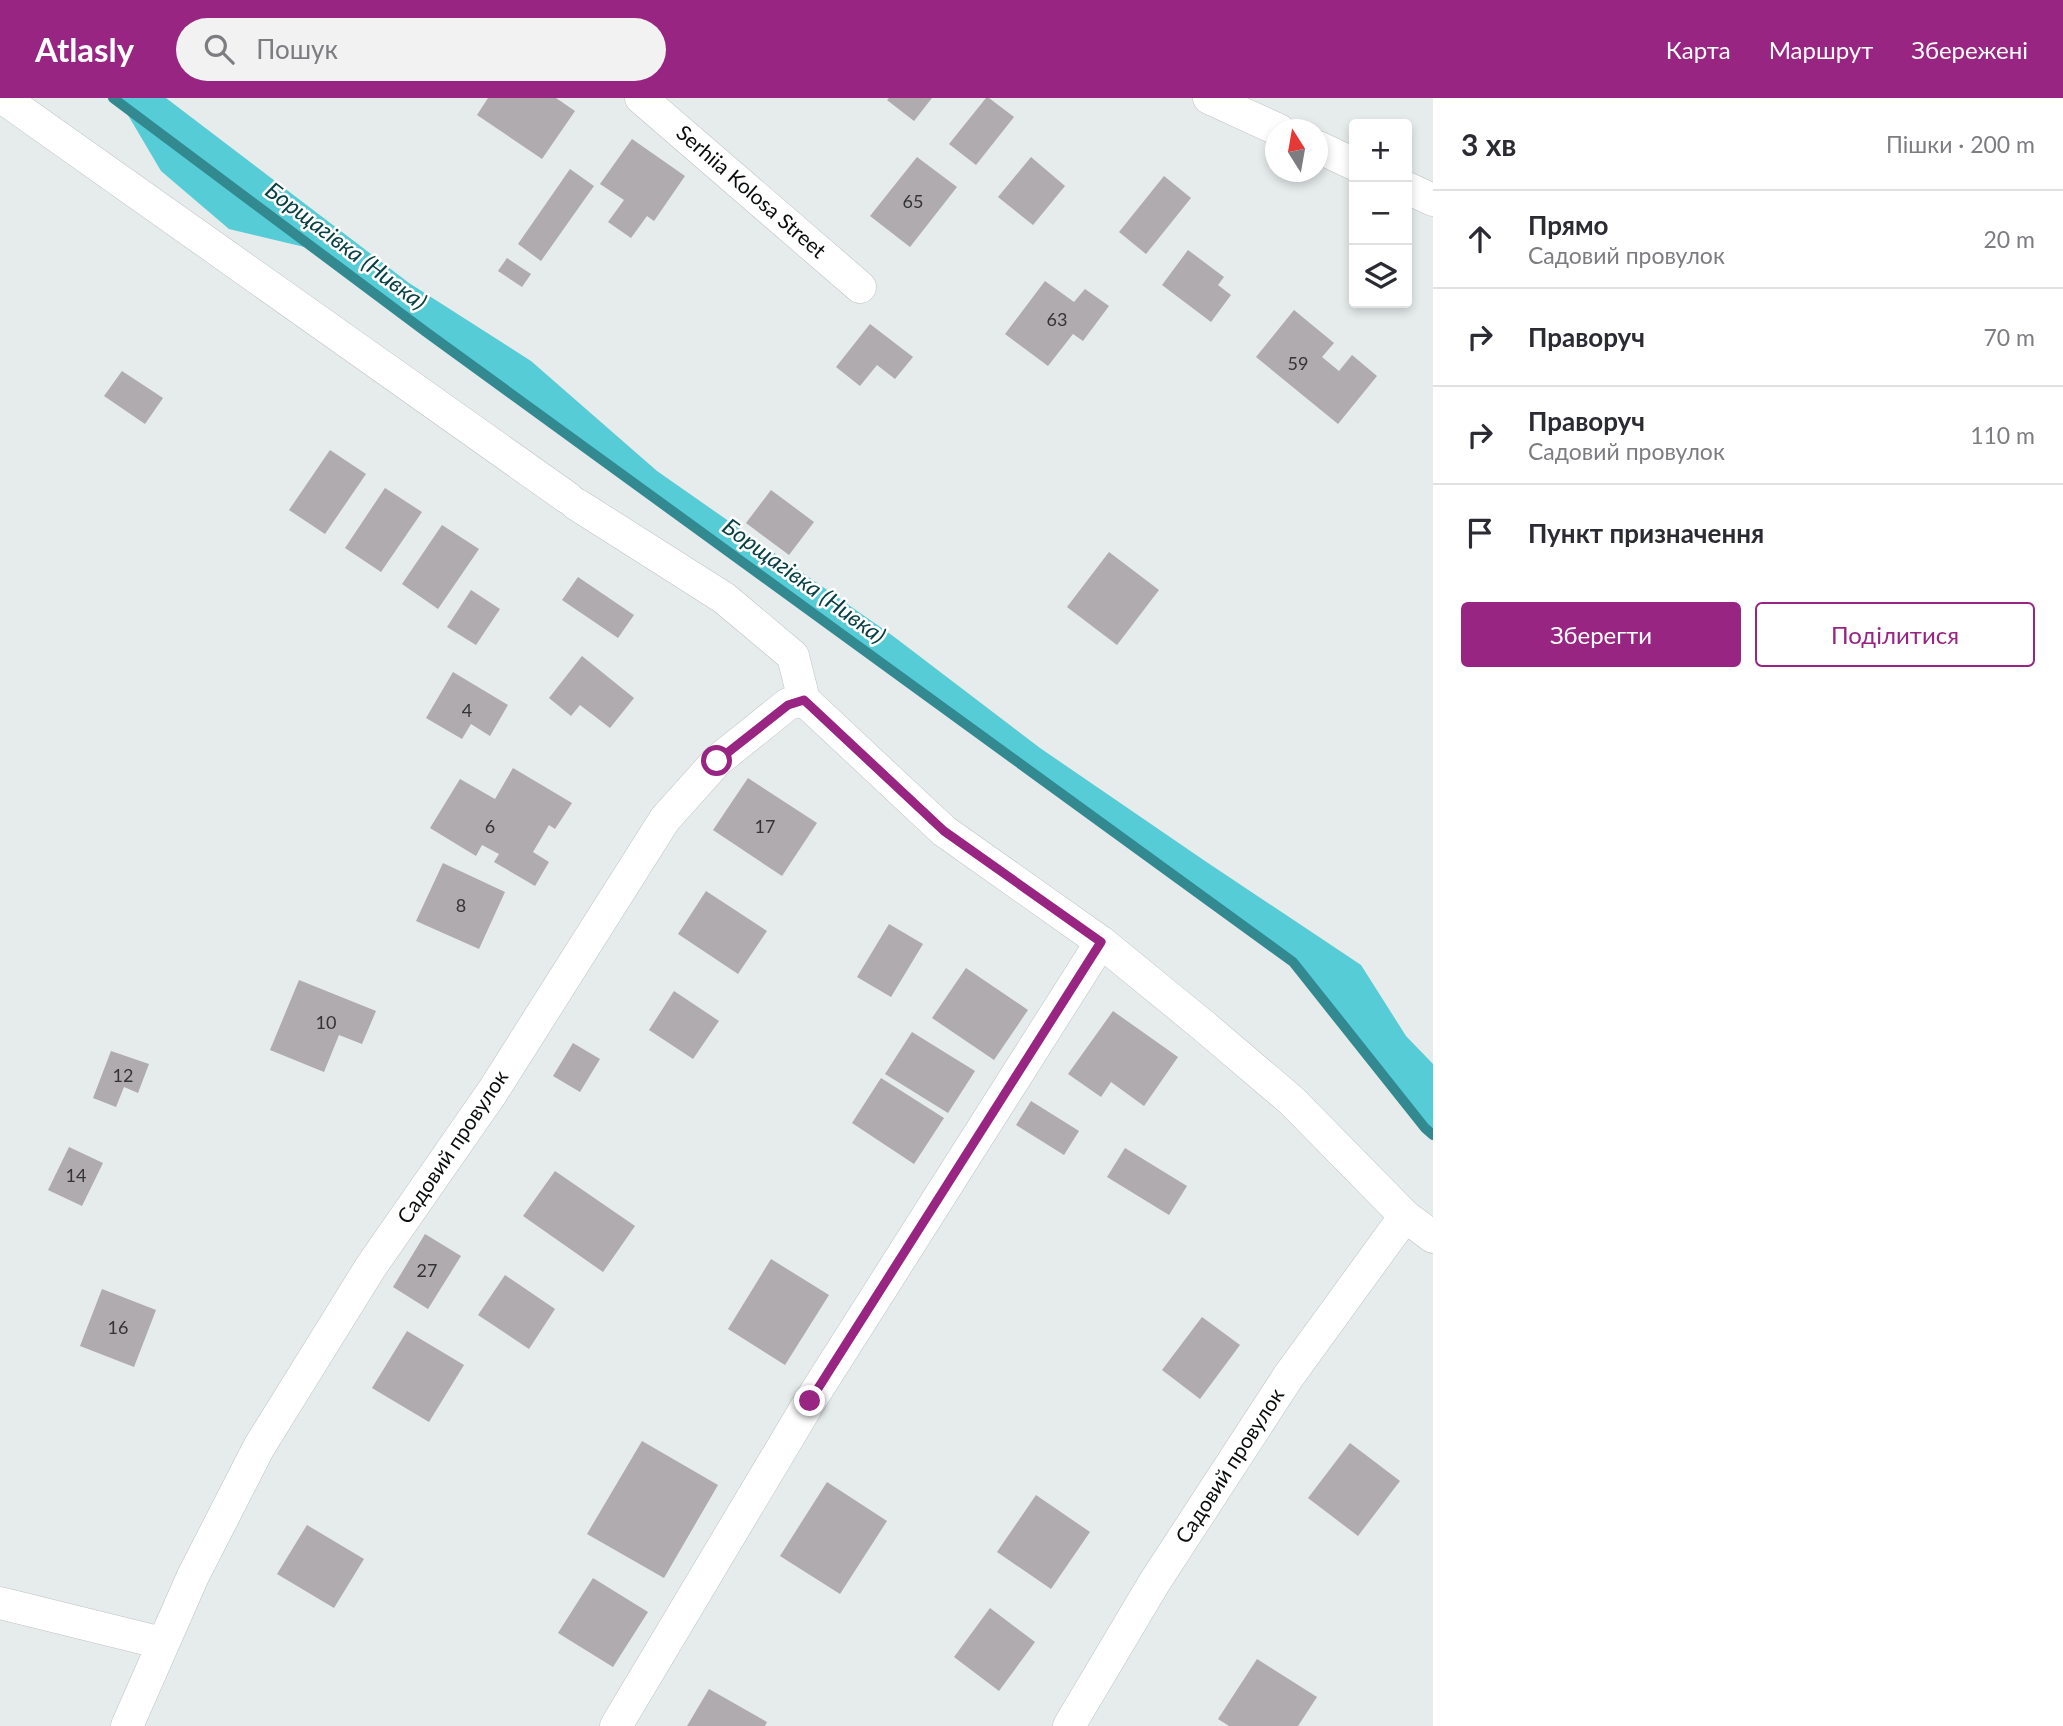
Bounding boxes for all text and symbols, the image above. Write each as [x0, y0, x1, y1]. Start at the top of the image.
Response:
search box [176, 18, 666, 81]
text: Atlasly [35, 29, 134, 69]
icon: search [200, 30, 238, 68]
text: Пошук [256, 33, 338, 65]
text: Карта [1666, 35, 1731, 64]
text: Маршрут [1769, 35, 1873, 64]
text: Збережені [1911, 35, 2028, 64]
street label: Serhiia Kolosa Street [672, 119, 832, 263]
north arrow [1265, 119, 1328, 182]
map controls [1349, 119, 1412, 308]
button: + [1349, 119, 1412, 182]
text: 3 хв [1461, 126, 1516, 162]
text: Пішки · 200 m [1886, 130, 2035, 158]
water label: Борщагівка (Нивка) [260, 175, 433, 315]
button: − [1349, 182, 1412, 245]
house number: 65 [903, 190, 923, 212]
text: Прямо [1528, 209, 1609, 241]
icon: ahead [1461, 220, 1499, 258]
text: 20 m [1984, 225, 2035, 253]
text: Садовий провулок [1528, 241, 1725, 269]
button: layers [1349, 245, 1412, 308]
house number: 63 [1047, 308, 1067, 330]
icon: right [1461, 318, 1499, 356]
text: Праворуч [1528, 321, 1645, 353]
text: 70 m [1984, 323, 2035, 351]
house number: 59 [1288, 352, 1308, 374]
text: Праворуч [1528, 405, 1645, 437]
icon: right [1461, 416, 1499, 454]
text: 110 m [1970, 421, 2035, 449]
text: Садовий провулок [1528, 437, 1725, 465]
water label: Борщагівка (Нивка) [718, 512, 892, 649]
icon: arrive [1461, 514, 1499, 552]
text: Пункт призначення [1528, 517, 1764, 549]
button: Зберегти [1461, 602, 1741, 667]
button: Поділитися [1755, 602, 2035, 667]
house number: 4 [462, 699, 472, 721]
route start [701, 745, 732, 776]
house number: 6 [485, 815, 495, 837]
house number: 17 [755, 815, 775, 837]
house number: 8 [456, 894, 466, 916]
house number: 10 [316, 1011, 336, 1033]
house number: 12 [113, 1064, 133, 1086]
street label: Садовий провулок [391, 1065, 512, 1228]
house number: 14 [66, 1164, 86, 1186]
house number: 27 [417, 1259, 437, 1281]
house number: 16 [108, 1316, 128, 1338]
street label: Садовий провулок [1169, 1383, 1288, 1547]
route end [794, 1385, 825, 1416]

